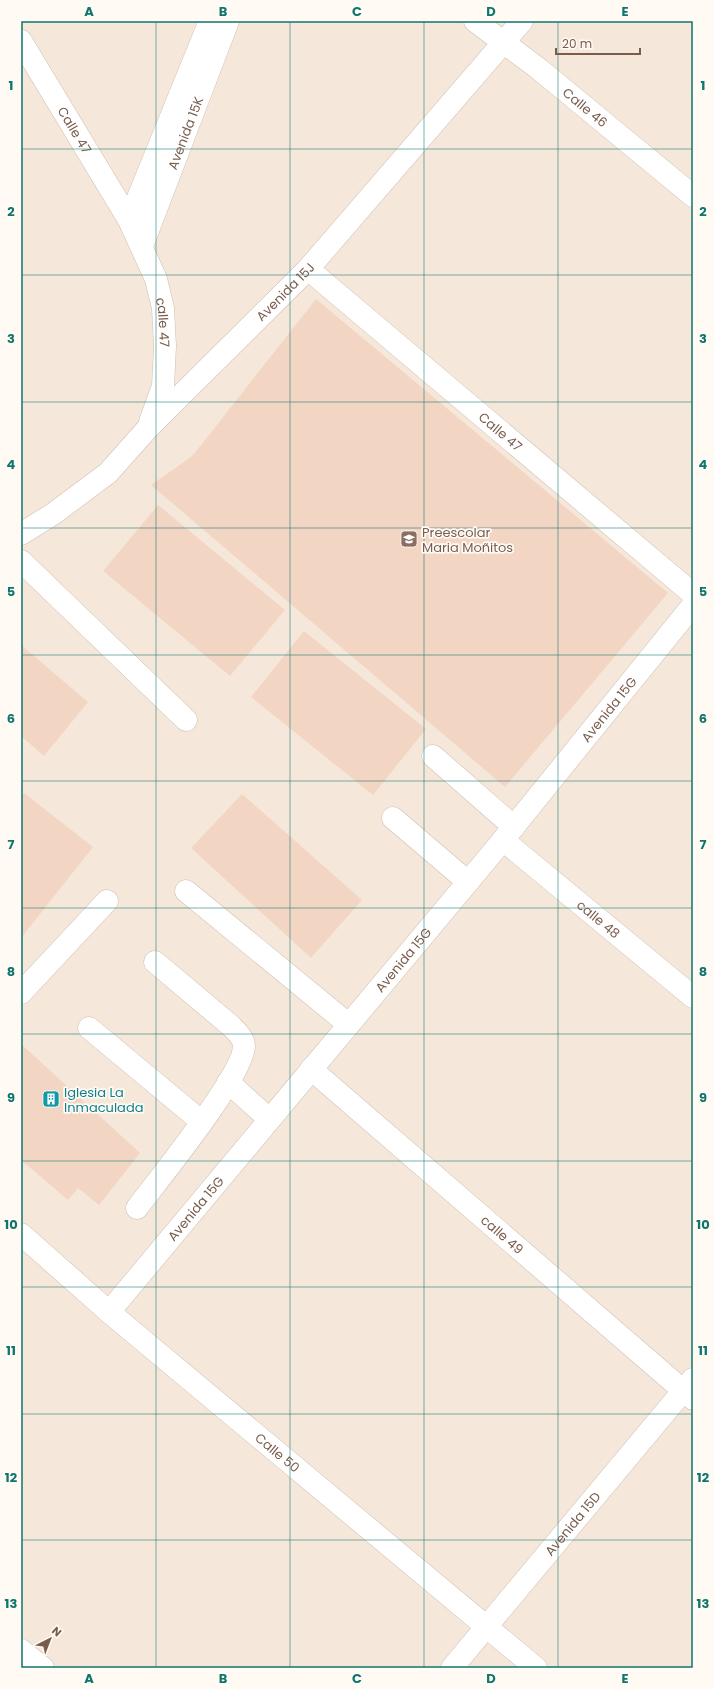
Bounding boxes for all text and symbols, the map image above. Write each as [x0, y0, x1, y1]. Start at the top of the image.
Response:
text: A [84, 2, 94, 21]
text: B [219, 2, 228, 21]
text: C [352, 2, 362, 21]
text: D [486, 2, 496, 21]
text: E [621, 2, 629, 21]
scale bar [556, 30, 640, 56]
text: 20 m [562, 35, 592, 52]
text: 1 [9, 76, 13, 95]
text: 1 [701, 76, 705, 95]
street label: Calle 46 [558, 83, 612, 132]
street label: Avenida 15K [163, 94, 208, 172]
street label: Calle 47 [53, 103, 96, 158]
text: 2 [7, 202, 15, 221]
text: 2 [699, 202, 707, 221]
street label: Avenida 15J [252, 259, 319, 326]
street label: calle 47 [151, 295, 174, 348]
text: 3 [7, 329, 15, 348]
text: 3 [699, 329, 707, 348]
street label: Calle 47 [474, 408, 526, 456]
text: 4 [7, 455, 16, 474]
text: 4 [699, 455, 708, 474]
place label: Preescolar Maria Moñitos [422, 523, 513, 557]
school or university icon: Preescolar Maria Moñitos [399, 529, 419, 549]
text: 5 [7, 582, 15, 601]
text: 5 [699, 582, 707, 601]
street label: Avenida 15G [577, 673, 641, 746]
text: 6 [7, 709, 15, 728]
text: 6 [699, 709, 707, 728]
text: 7 [8, 835, 15, 854]
text: 7 [700, 835, 707, 854]
street label: calle 48 [573, 896, 624, 943]
street label: Avenida 15G [371, 923, 436, 996]
text: 8 [7, 962, 15, 981]
text: 8 [699, 962, 707, 981]
place label: Iglesia La Inmaculada [64, 1083, 143, 1117]
text: 9 [7, 1088, 15, 1107]
text: 9 [699, 1088, 707, 1107]
building icon: Iglesia La Inmaculada [41, 1089, 61, 1109]
street label: Avenida 15G [163, 1172, 229, 1245]
street label: calle 49 [477, 1211, 528, 1259]
text: 10 [4, 1215, 18, 1234]
text: 10 [696, 1215, 710, 1234]
text: 11 [6, 1341, 16, 1360]
text: 11 [698, 1341, 708, 1360]
street label: Calle 50 [251, 1429, 304, 1477]
text: 12 [5, 1468, 18, 1487]
text: 12 [697, 1468, 710, 1487]
street label: Avenida 15D [540, 1488, 605, 1560]
text: 13 [5, 1594, 18, 1613]
text: 13 [697, 1594, 710, 1613]
north arrow [30, 1619, 70, 1659]
text: N [48, 1623, 65, 1640]
text: A [84, 1669, 94, 1688]
text: B [219, 1669, 228, 1688]
text: C [352, 1669, 362, 1688]
text: D [486, 1669, 496, 1688]
text: E [621, 1669, 629, 1688]

